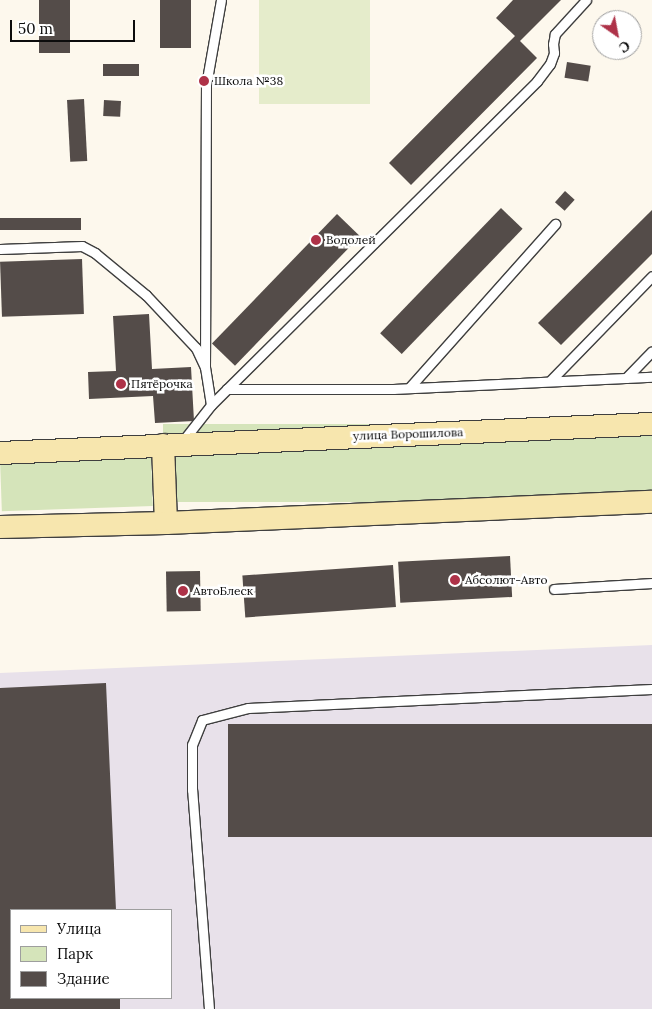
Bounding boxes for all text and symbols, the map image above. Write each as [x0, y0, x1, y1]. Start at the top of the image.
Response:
scale bar [12, 10, 138, 42]
north arrow [592, 10, 642, 60]
text: 50 m [18, 19, 53, 38]
text: С [616, 37, 634, 57]
place label: Школа №38 [214, 74, 283, 88]
marker: Школа №38 [198, 75, 210, 87]
place label: Водолей [326, 233, 376, 247]
marker: Водолей [310, 234, 322, 246]
place label: Пятёрочка [131, 377, 193, 391]
marker: Пятёрочка [115, 378, 127, 390]
street label: улица Ворошилова [353, 425, 463, 443]
place label: Абсолют-Авто [465, 573, 548, 587]
marker: Абсолют-Авто [449, 574, 461, 586]
place label: АвтоБлеск [193, 584, 253, 598]
marker: АвтоБлеск [177, 585, 189, 597]
legend [10, 909, 172, 999]
text: Улица [57, 919, 101, 938]
text: Парк [57, 944, 93, 963]
text: Здание [57, 969, 110, 988]

